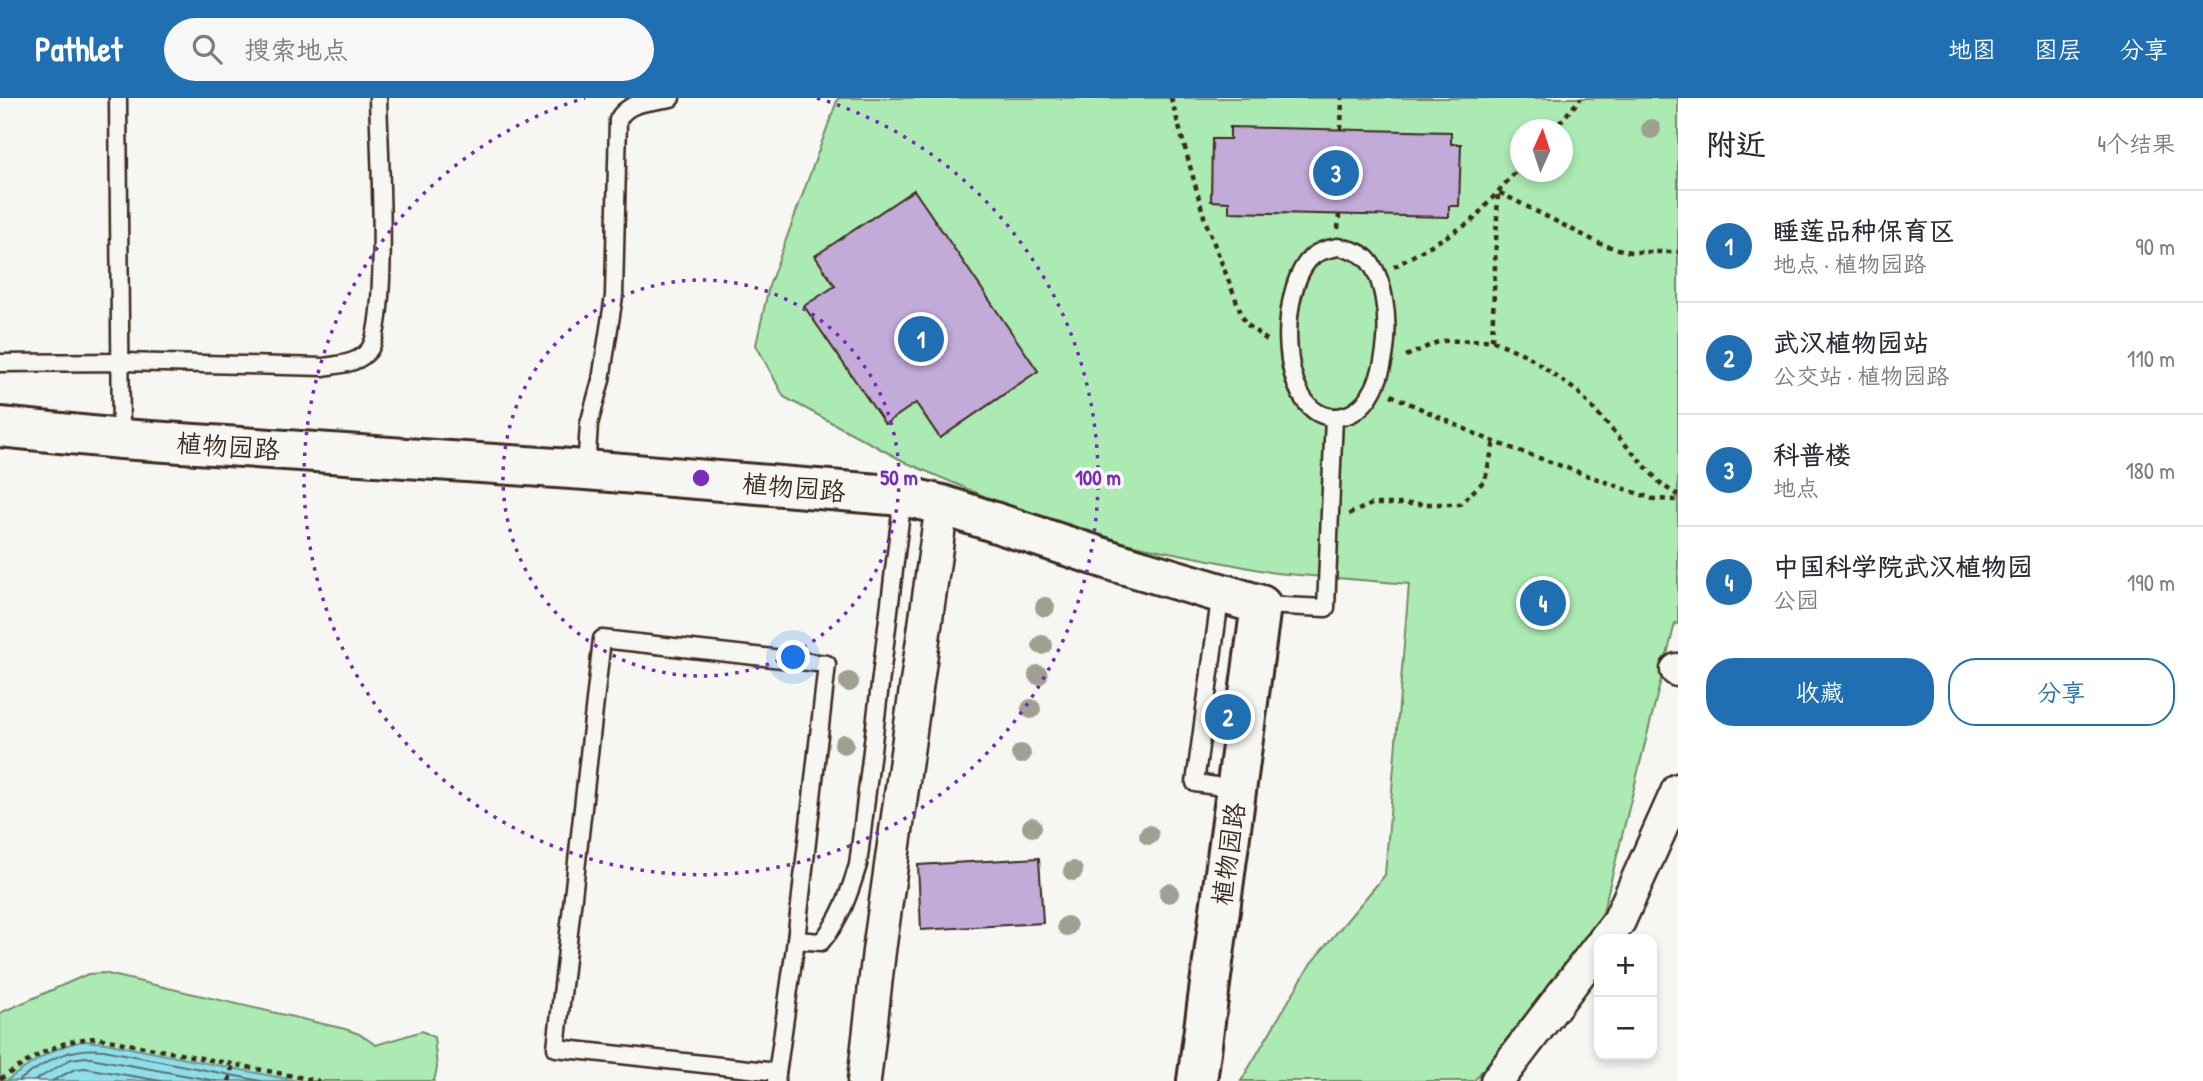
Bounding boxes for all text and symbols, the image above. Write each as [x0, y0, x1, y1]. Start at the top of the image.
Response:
search box [164, 18, 654, 81]
text: Pathlet [35, 27, 122, 71]
icon: search [188, 30, 226, 68]
text: 搜索地点 [244, 32, 348, 67]
text: 地图 [1948, 33, 1996, 65]
text: 图层 [2034, 33, 2082, 65]
text: 分享 [2120, 33, 2168, 65]
north arrow [1510, 119, 1573, 182]
text: 附近 [1706, 124, 1766, 164]
text: 4个结果 [2097, 128, 2175, 159]
pin: 3 [1313, 147, 1359, 199]
text: 睡莲品种保育区 [1773, 213, 1955, 248]
text: 1 [1725, 231, 1733, 262]
text: 90 m [2135, 231, 2175, 262]
text: 地点 · 植物园路 [1773, 248, 1926, 279]
pin: 1 [898, 313, 944, 365]
text: 武汉植物园站 [1773, 325, 1929, 360]
text: 2 [1724, 343, 1734, 374]
text: 110 m [2127, 343, 2175, 374]
text: 公交站 · 植物园路 [1773, 360, 1949, 391]
street label: 植物园路 [175, 425, 281, 467]
text: 科普楼 [1773, 437, 1851, 472]
text: 3 [1724, 455, 1734, 486]
text: 180 m [2125, 455, 2175, 486]
text: 50 m [880, 463, 918, 492]
text: 100 m [1075, 463, 1121, 492]
street label: 植物园路 [741, 465, 847, 509]
centre of rings [689, 466, 713, 490]
text: 地点 [1773, 472, 1819, 503]
text: 中国科学院武汉植物园 [1773, 549, 2033, 584]
text: 4 [1725, 567, 1733, 598]
text: 190 m [2127, 567, 2175, 598]
pin: 4 [1520, 577, 1566, 629]
text: 公园 [1773, 584, 1819, 615]
your location [776, 640, 810, 674]
button: 收藏 [1706, 658, 1934, 726]
button: 分享 [1948, 658, 2175, 726]
pin: 2 [1205, 691, 1251, 743]
street label: 植物园路 [1203, 800, 1253, 908]
map controls [1594, 934, 1657, 1060]
button: + [1594, 934, 1657, 997]
button: − [1594, 997, 1657, 1060]

